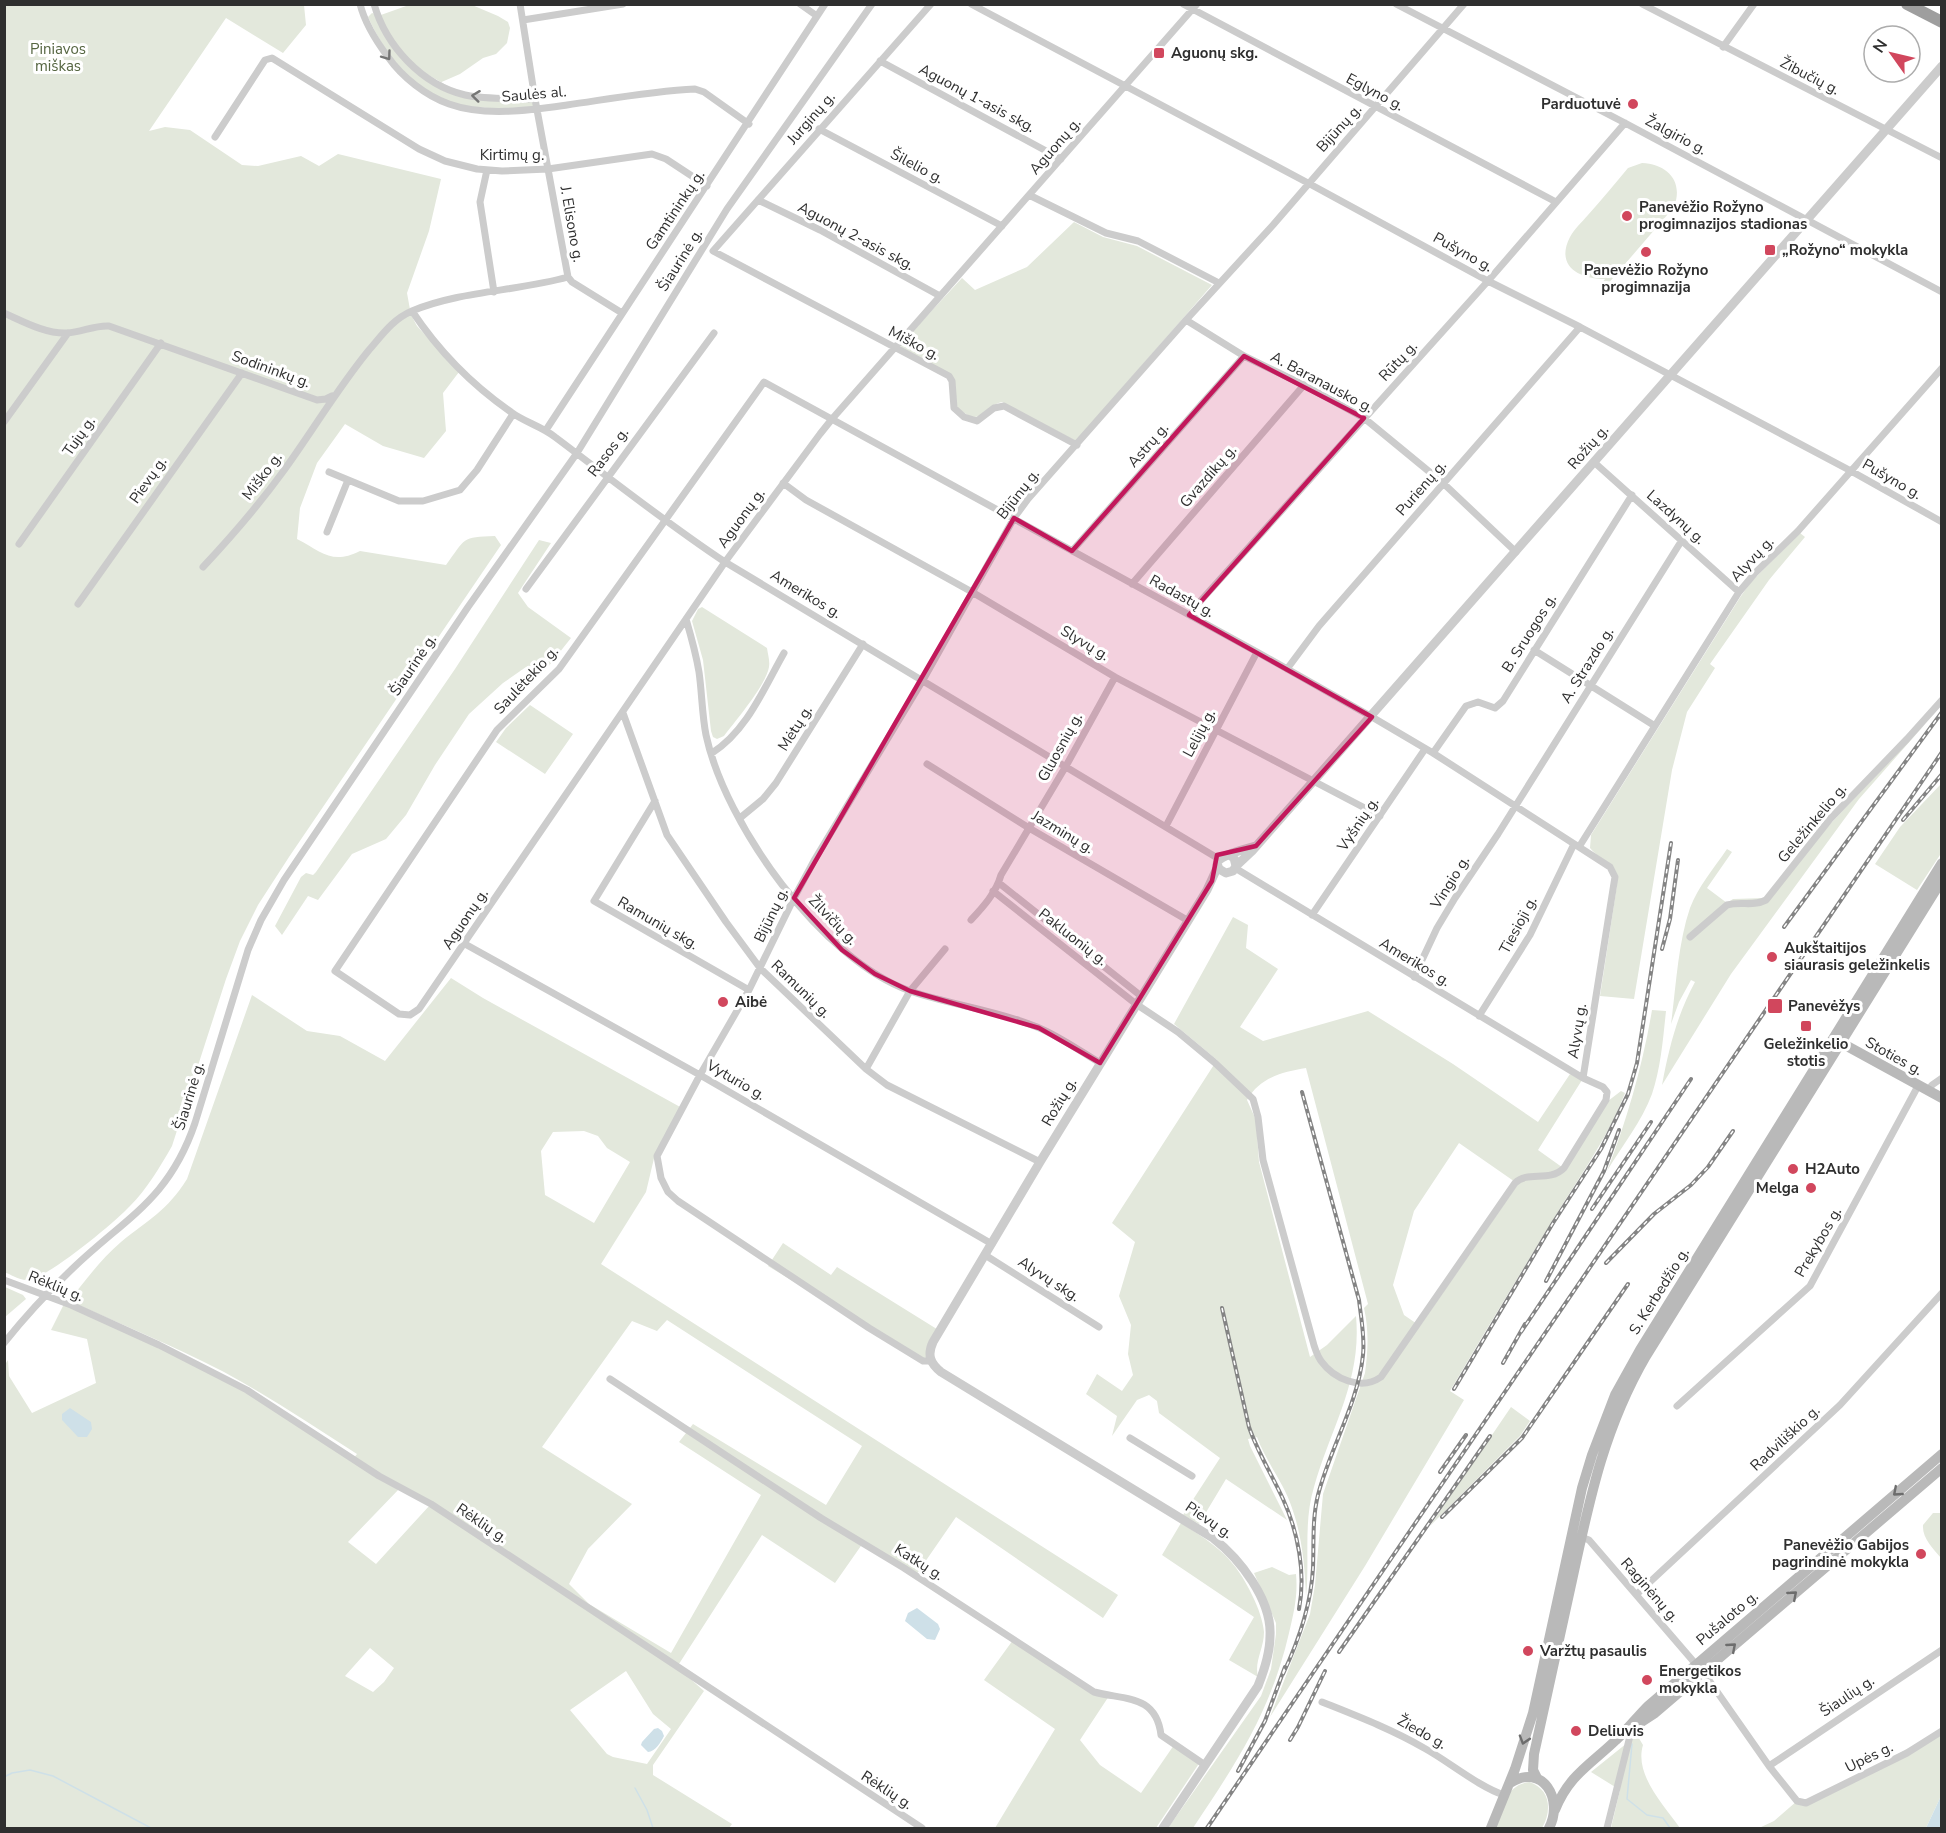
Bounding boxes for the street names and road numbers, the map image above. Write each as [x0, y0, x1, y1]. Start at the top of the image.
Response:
street label: Žibučių g. [1777, 52, 1843, 100]
street label: Aguonų 1-asis skg. [915, 59, 1039, 137]
street label: Eglyno g. [1343, 69, 1407, 115]
street label: Saulės al. [501, 81, 567, 107]
street label: Jurginų g. [782, 87, 839, 149]
street label: Bijūnų g. [1312, 100, 1366, 156]
street label: Žalgirio g. [1642, 111, 1710, 159]
street label: Aguonų g. [1025, 113, 1085, 179]
street label: Šilelio g. [887, 143, 948, 188]
street label: Kirtimų g. [480, 145, 544, 165]
street label: Gamtininkų g. [641, 166, 709, 254]
street label: J. Elisono g. [555, 183, 589, 264]
street label: Aguonų 2-asis skg. [794, 197, 918, 275]
street label: Šiaurinė g. [652, 224, 707, 295]
street label: Pušyno g. [1430, 227, 1496, 277]
street label: Miško g. [885, 321, 943, 365]
street label: Rūtų g. [1374, 337, 1422, 385]
street label: Sodininkų g. [229, 346, 313, 392]
street label: A. Baranausko g. [1267, 346, 1377, 418]
street label: Tujų g. [58, 412, 100, 460]
street label: Astrų g. [1123, 418, 1173, 472]
street label: Rožių g. [1563, 420, 1613, 474]
street label: Rasos g. [583, 423, 633, 481]
street label: Gvazdikų g. [1175, 440, 1241, 512]
street label: Miško g. [237, 448, 287, 504]
street label: Pievų g. [125, 453, 171, 507]
street label: Pušyno g. [1859, 454, 1925, 504]
street label: Purienų g. [1391, 456, 1451, 520]
street label: Bijūnų g. [992, 465, 1044, 523]
street label: Aguonų g. [713, 484, 769, 552]
street label: Lazdynų g. [1642, 485, 1710, 549]
street label: Alyvų g. [1726, 532, 1778, 586]
street label: Amerikos g. [767, 565, 845, 623]
street label: Radastų g. [1146, 570, 1218, 622]
street label: B. Sruogos g. [1497, 590, 1561, 676]
street label: Slyvų g. [1057, 621, 1113, 665]
street label: A. Strazdo g. [1556, 623, 1618, 707]
street label: Šiaurinė g. [384, 630, 441, 700]
street label: Saulėtekio g. [489, 642, 563, 718]
street label: Mėtų g. [773, 701, 817, 755]
street label: Lelijų g. [1178, 705, 1220, 761]
street label: Gluosnių g. [1033, 709, 1087, 785]
street label: Geležinkelio g. [1773, 779, 1851, 867]
street label: Vyšnių g. [1332, 793, 1383, 856]
street label: Jazminų g. [1027, 805, 1098, 858]
street label: Vingio g. [1425, 852, 1474, 913]
street label: Bijūnų g. [749, 884, 793, 946]
street label: Aguonų g. [437, 885, 493, 953]
street label: Žilvičių g. [804, 891, 862, 949]
street label: Ramunių skg. [614, 892, 702, 954]
street label: Tiesioji g. [1494, 893, 1542, 957]
street label: Pakluonių g. [1034, 904, 1112, 970]
street label: Amerikos g. [1376, 933, 1454, 991]
street label: Ramunių g. [767, 956, 835, 1022]
street label: Alyvų g. [1563, 1002, 1591, 1060]
street label: Stoties g. [1862, 1032, 1926, 1080]
street label: Vyturio g. [702, 1055, 769, 1105]
street label: Šiaurinė g. [168, 1059, 209, 1133]
street label: Rožių g. [1037, 1074, 1081, 1130]
street label: Prekybos g. [1790, 1203, 1846, 1281]
street label: S. Kerbedžio g. [1624, 1244, 1694, 1338]
street label: Alyvų skg. [1014, 1252, 1084, 1306]
street label: Rėklių g. [25, 1266, 87, 1306]
street label: Radviliškio g. [1746, 1401, 1824, 1475]
street label: Pievų g. [1181, 1497, 1237, 1543]
street label: Rėklių g. [452, 1499, 512, 1547]
street label: Katkų g. [891, 1539, 947, 1585]
street label: Raginėnų g. [1616, 1553, 1684, 1627]
street label: Pušaloto g. [1692, 1586, 1762, 1650]
street label: Šiaulių g. [1815, 1670, 1878, 1721]
street label: Žiedo g. [1394, 1710, 1450, 1754]
street label: Upės g. [1842, 1737, 1896, 1777]
street label: Rėklių g. [857, 1766, 917, 1814]

